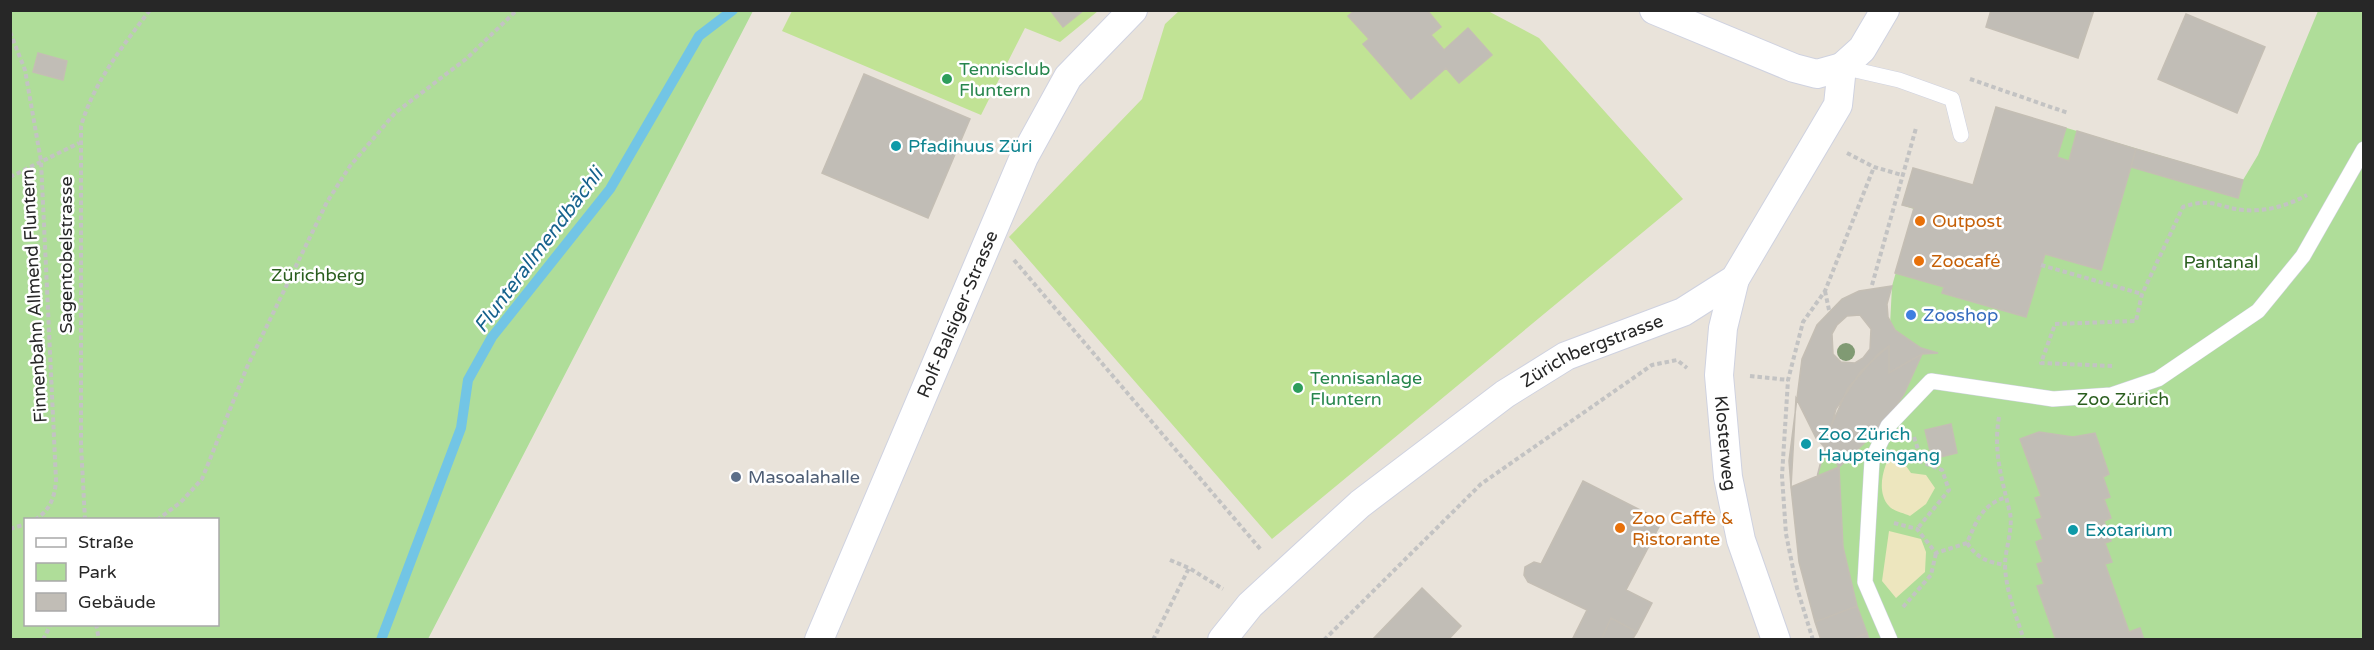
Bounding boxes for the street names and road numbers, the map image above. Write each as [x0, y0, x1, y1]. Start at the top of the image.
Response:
street label: Finnenbahn Allmend Fluntern [16, 169, 52, 423]
street label: Sagentobelstrasse [55, 176, 77, 334]
street label: Rolf-Balsiger-Strasse [912, 227, 1003, 401]
street label: Zürichbergstrasse [1517, 309, 1666, 392]
street label: Klosterweg [1710, 395, 1742, 493]

